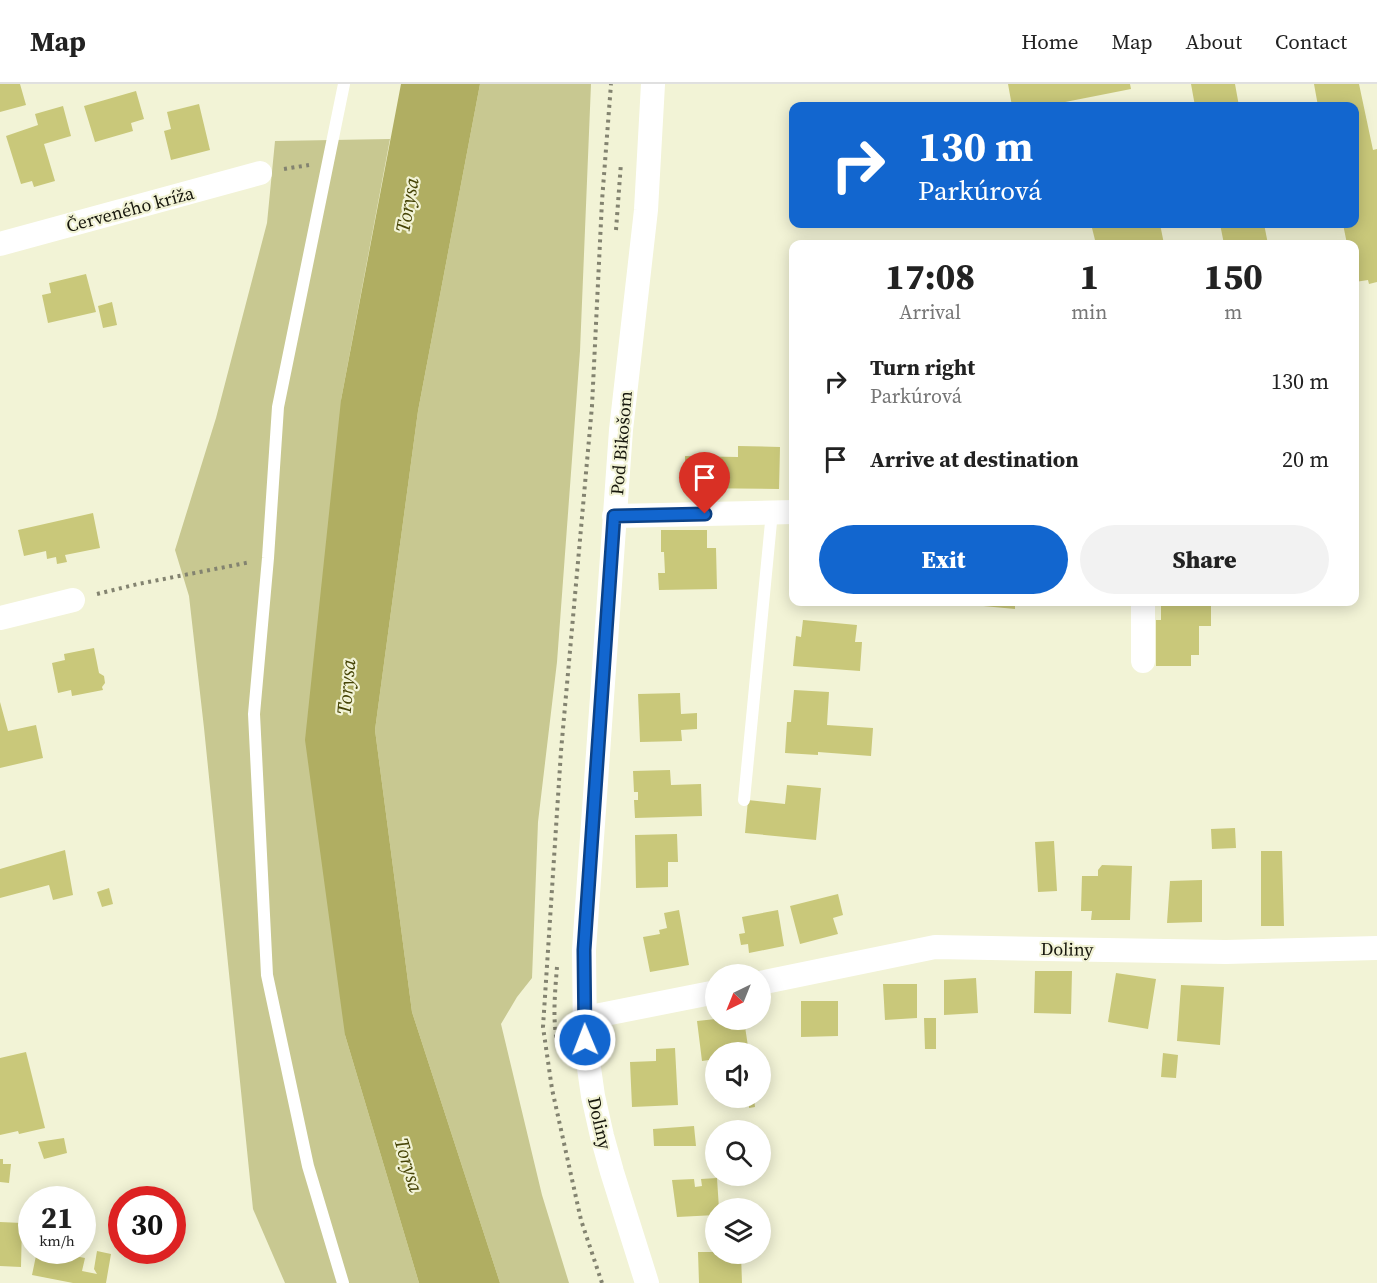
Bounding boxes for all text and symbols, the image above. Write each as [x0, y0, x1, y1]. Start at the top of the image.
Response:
text: Map [30, 22, 86, 60]
text: Home [1021, 27, 1079, 56]
text: Map [1112, 27, 1153, 56]
text: About [1186, 27, 1242, 56]
text: Contact [1275, 27, 1347, 56]
text: 130 m [918, 117, 1033, 175]
icon: right [819, 126, 897, 204]
text: Parkúrová [918, 172, 1042, 209]
water label: Torysa [388, 175, 426, 235]
street label: Červeného kríža [63, 180, 197, 238]
text: 17:08 [885, 252, 975, 301]
text: 1 [1079, 252, 1099, 301]
text: 150 [1203, 252, 1263, 301]
text: Arrival [899, 298, 961, 326]
text: min [1071, 298, 1107, 326]
text: m [1224, 298, 1242, 326]
text: Turn right [870, 352, 975, 382]
icon: right [819, 365, 852, 398]
text: 130 m [1271, 366, 1329, 396]
text: Parkúrová [870, 382, 962, 410]
street label: Pod Bikošom [604, 390, 638, 496]
icon: arrive [819, 443, 852, 476]
text: Arrive at destination [870, 444, 1079, 474]
text: 20 m [1282, 444, 1329, 474]
pin [679, 452, 730, 514]
icon: arrive [688, 461, 721, 494]
button: Exit [819, 525, 1068, 594]
button: Share [1080, 525, 1329, 594]
water label: Torysa [330, 658, 362, 716]
street label: Doliny [1040, 936, 1094, 962]
north arrow [705, 964, 771, 1030]
map controls [705, 964, 771, 1264]
position arrow [553, 1008, 617, 1072]
button: sound [705, 1042, 771, 1108]
street label: Doliny [582, 1094, 618, 1152]
button: search [705, 1120, 771, 1186]
water label: Torysa [387, 1134, 431, 1196]
speed limit sign: 30 [108, 1186, 186, 1264]
text: 21 [41, 1197, 73, 1238]
button: layers [705, 1198, 771, 1264]
text: km/h [39, 1230, 75, 1251]

